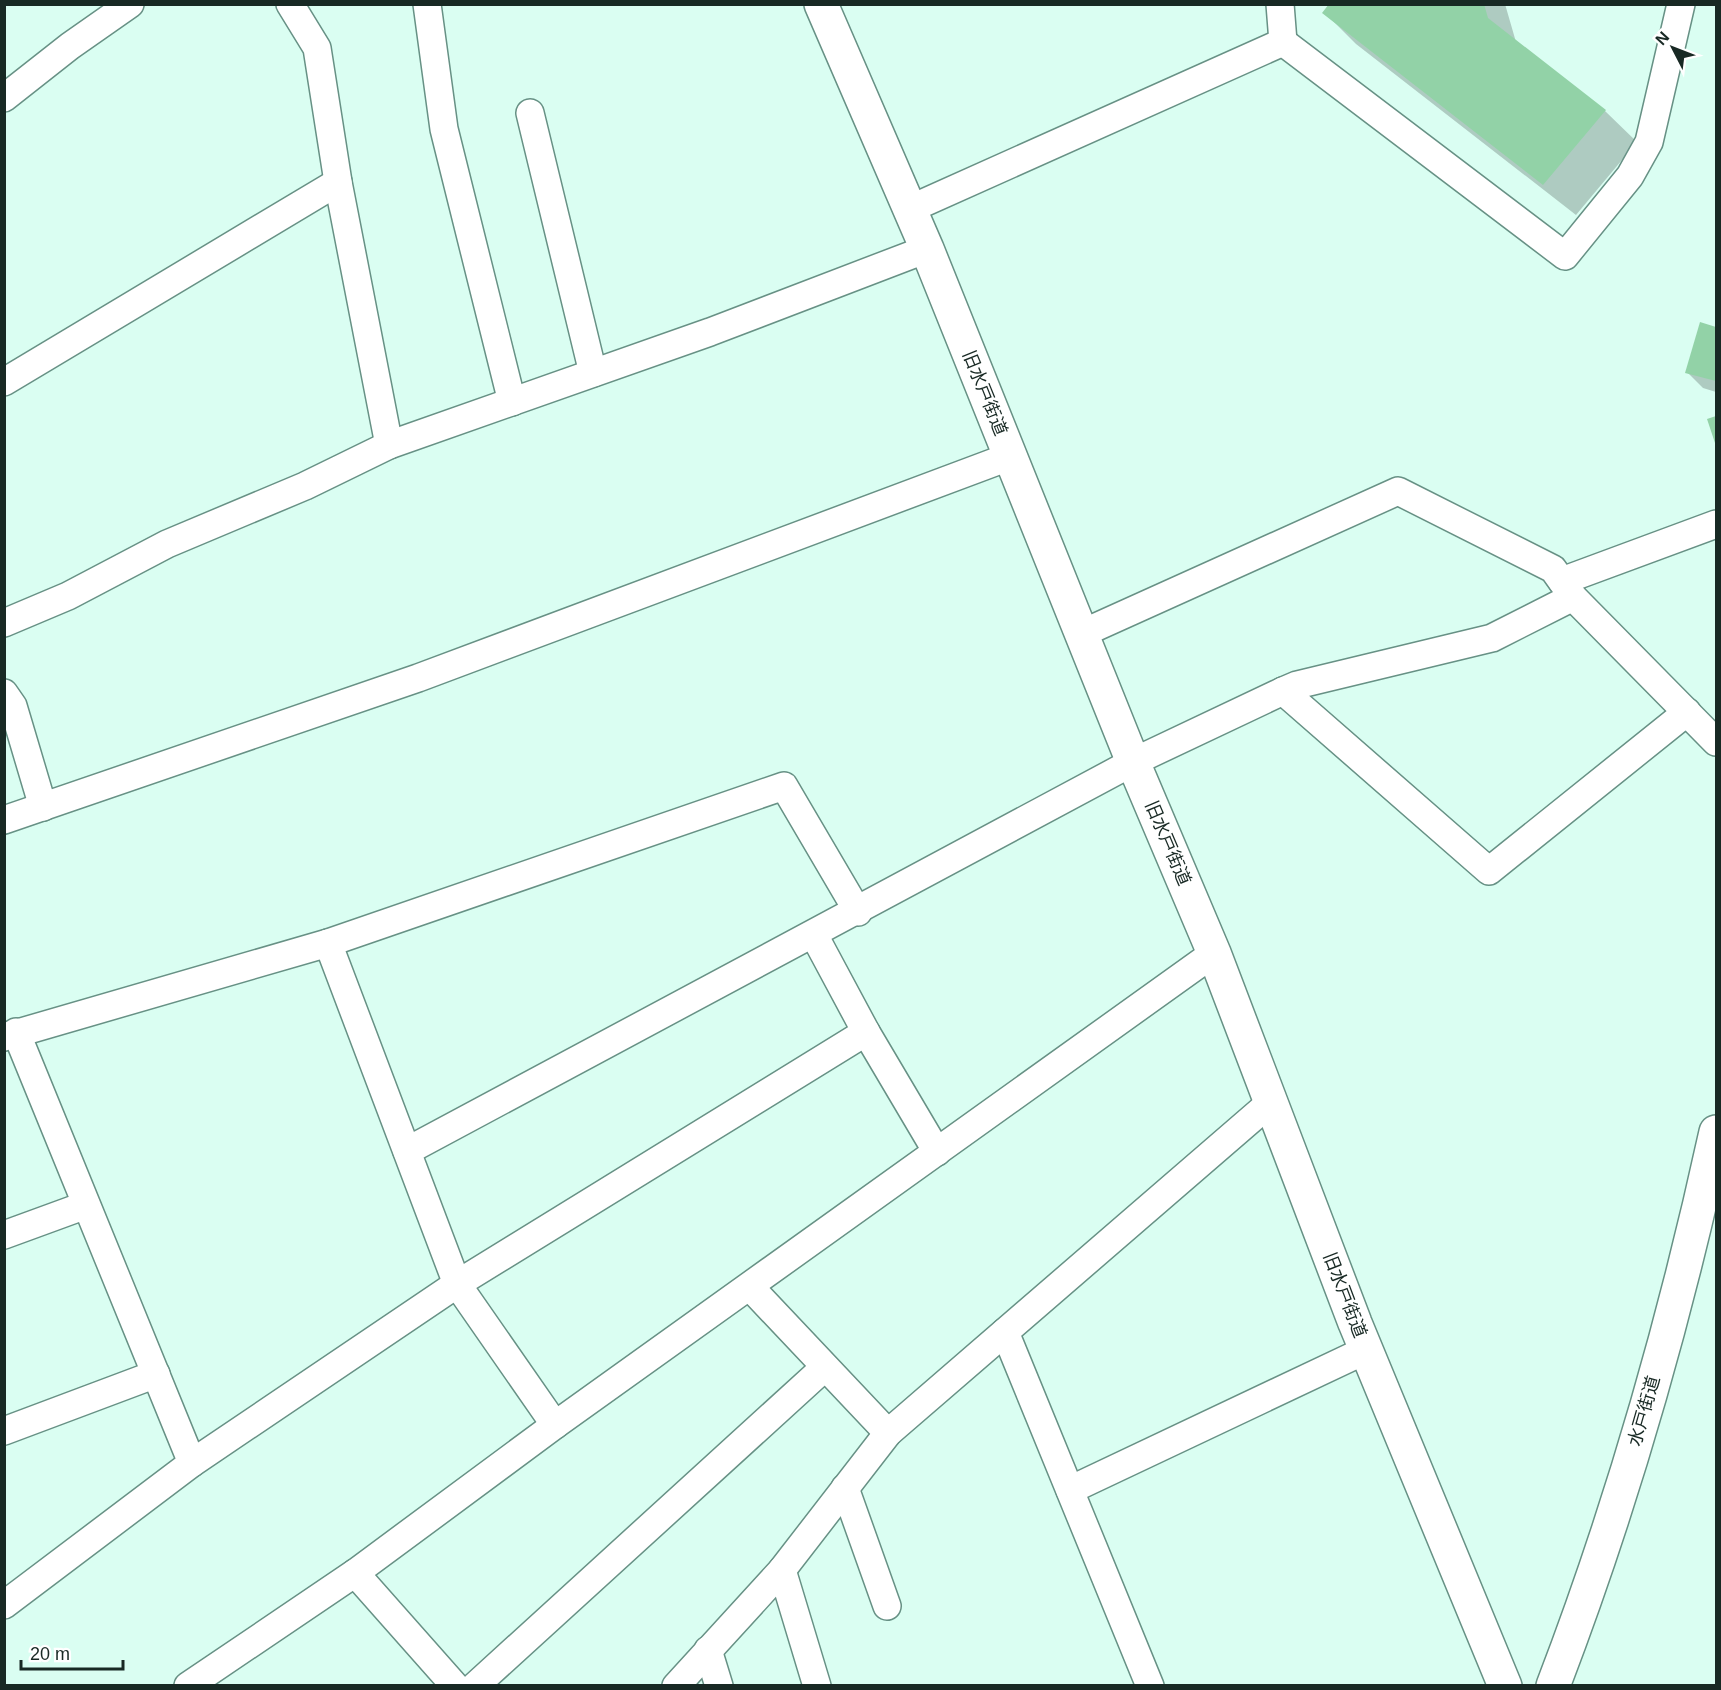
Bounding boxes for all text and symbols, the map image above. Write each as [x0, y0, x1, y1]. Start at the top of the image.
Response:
north arrow [1643, 18, 1703, 78]
text: N [1652, 28, 1672, 48]
street label: 旧水戸街道 [959, 348, 1011, 438]
street label: 旧水戸街道 [1141, 798, 1195, 888]
street label: 旧水戸街道 [1320, 1249, 1370, 1341]
street label: 水戸街道 [1624, 1374, 1664, 1448]
scale bar [21, 1633, 123, 1671]
text: 20 m [30, 1644, 70, 1664]

